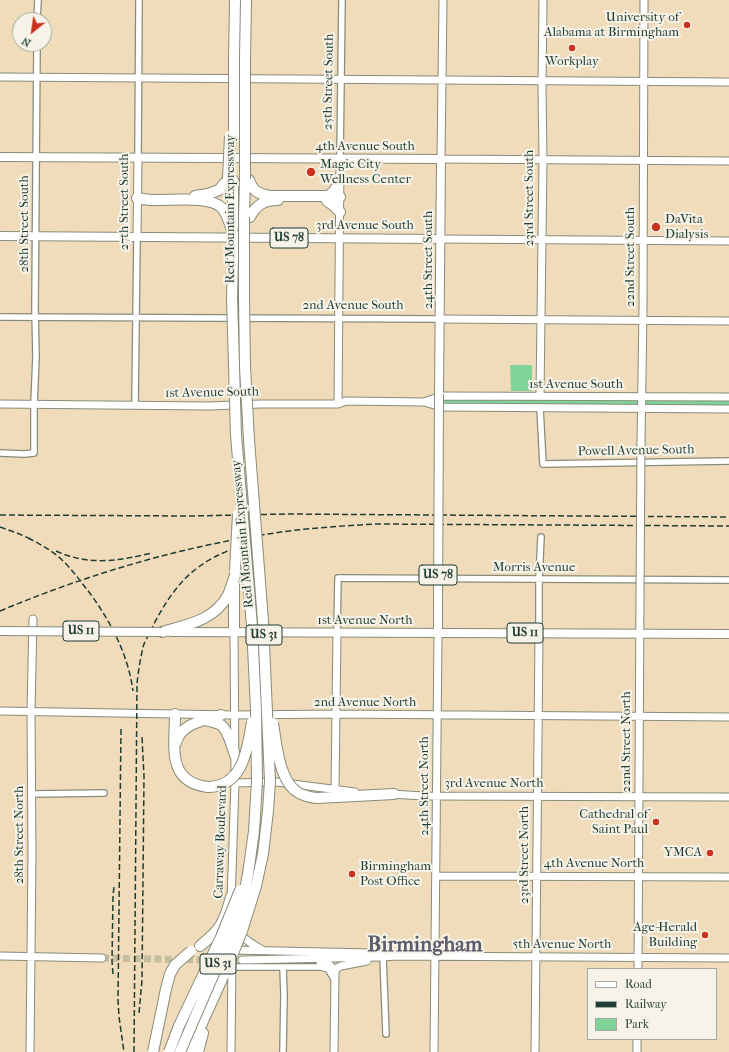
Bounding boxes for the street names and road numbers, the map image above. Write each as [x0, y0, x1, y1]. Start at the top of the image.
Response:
street label: 25th Street South [320, 34, 338, 130]
street label: Red Mountain Expressway [223, 135, 239, 283]
street label: 4th Avenue South [315, 139, 415, 155]
street label: 23rd Street South [522, 150, 538, 246]
street label: 27th Street South [117, 153, 133, 251]
street label: 28th Street South [17, 175, 33, 273]
street label: 22nd Street South [623, 207, 639, 307]
street label: 24th Street South [421, 211, 437, 309]
street label: 3rd Avenue South [316, 218, 414, 234]
road number: US 78 [270, 228, 308, 248]
street label: 2nd Avenue South [302, 298, 404, 314]
street label: 1st Avenue South [529, 377, 623, 393]
street label: 1st Avenue South [165, 384, 259, 402]
street label: Powell Avenue South [577, 442, 695, 460]
street label: Red Mountain Expressway [229, 459, 257, 609]
street label: Morris Avenue [493, 560, 575, 576]
road number: US 78 [419, 565, 457, 585]
street label: 1st Avenue North [317, 613, 413, 629]
road number: US 11 [63, 621, 99, 641]
road number: US 11 [507, 623, 543, 643]
road number: US 31 [246, 625, 282, 645]
street label: 22nd Street North [619, 691, 635, 793]
street label: 2nd Avenue North [314, 695, 416, 711]
street label: 24th Street North [417, 736, 433, 836]
street label: 3rd Avenue North [445, 776, 543, 792]
street label: Carraway Boulevard [211, 785, 231, 899]
street label: 28th Street North [12, 786, 28, 884]
street label: 23rd Street North [517, 806, 533, 904]
street label: 4th Avenue North [544, 856, 644, 872]
street label: 5th Avenue North [513, 937, 611, 953]
road number: US 31 [200, 954, 236, 974]

